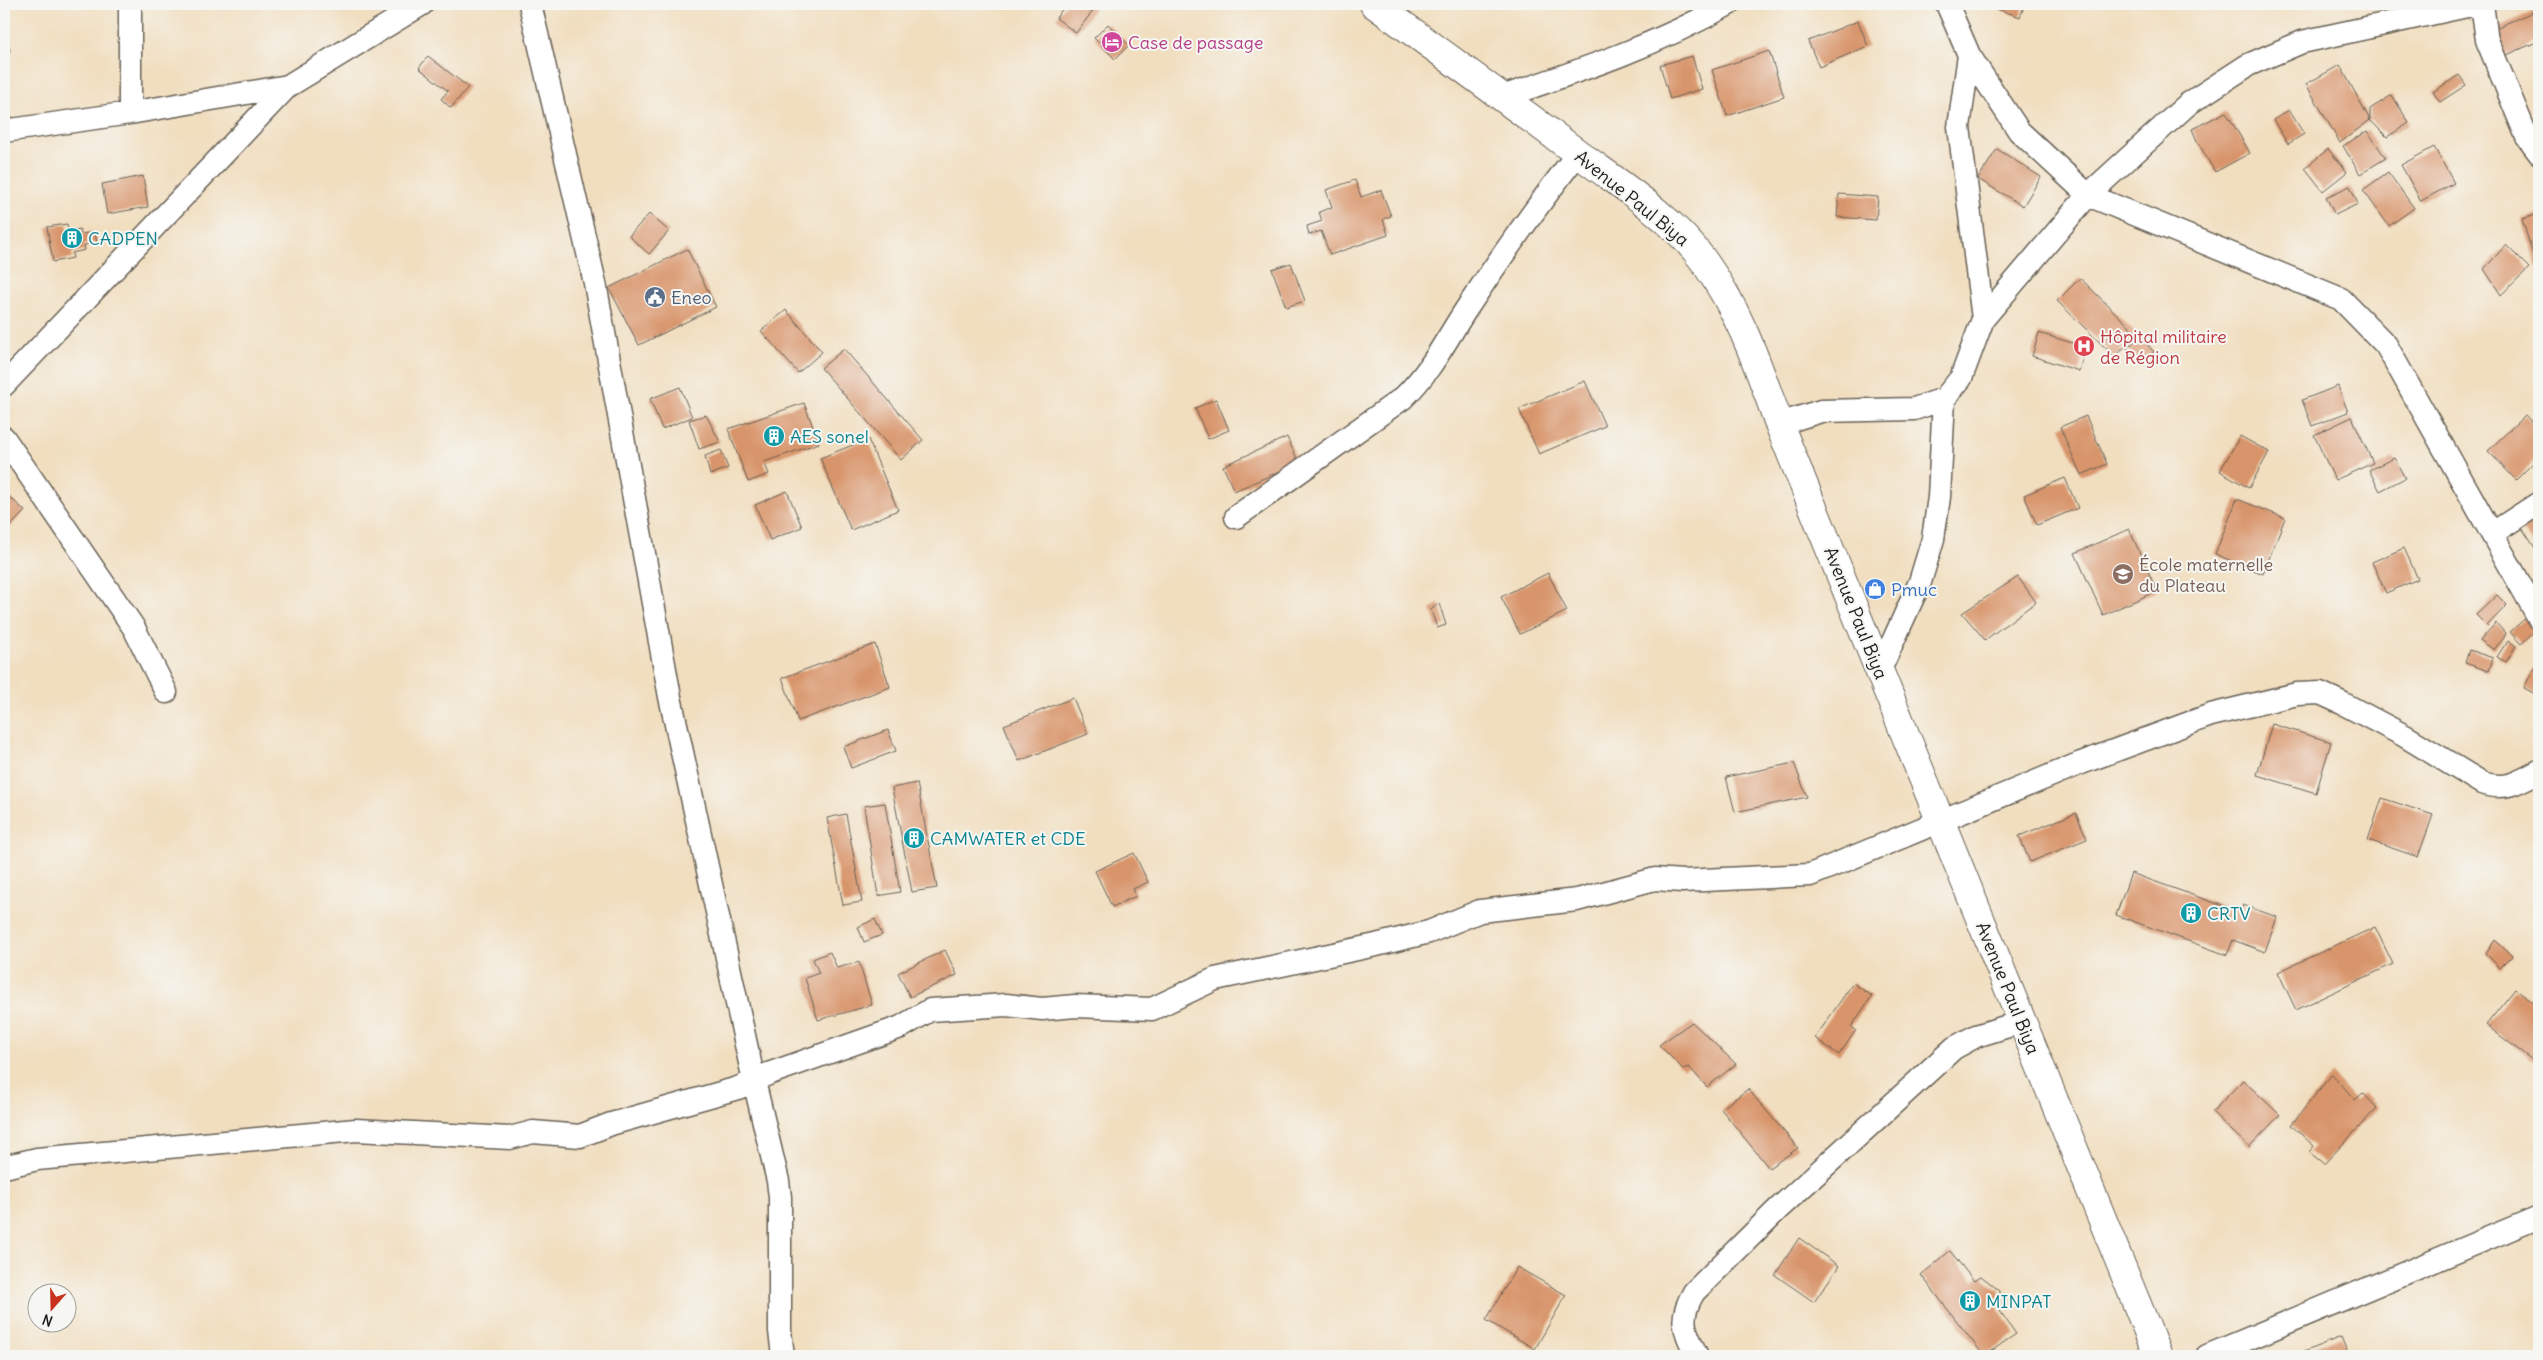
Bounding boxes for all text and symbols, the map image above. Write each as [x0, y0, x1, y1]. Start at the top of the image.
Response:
hotel icon: Case de passage [1100, 30, 1124, 54]
place label: Case de passage [1128, 31, 1264, 54]
street label: Avenue Paul Biya [1570, 145, 1694, 251]
building icon: CADPEN [60, 226, 84, 250]
place label: CADPEN [88, 227, 158, 250]
public building icon: Eneo [643, 285, 667, 309]
place label: Eneo [671, 286, 712, 309]
place label: Hôpital militaire de Région [2100, 325, 2227, 369]
hospital icon: Hôpital militaire de Région [2072, 334, 2096, 358]
building icon: AES sonel [762, 424, 786, 448]
place label: AES sonel [790, 425, 869, 448]
street label: Avenue Paul Biya [1819, 544, 1893, 682]
place label: École maternelle du Plateau [2139, 553, 2273, 597]
school or university icon: École maternelle du Plateau [2111, 562, 2135, 586]
shop icon: Pmuc [1863, 577, 1887, 601]
place label: Pmuc [1891, 578, 1937, 601]
building icon: CAMWATER et CDE [902, 826, 926, 850]
place label: CAMWATER et CDE [930, 827, 1086, 850]
building icon: CRTV [2179, 901, 2203, 925]
place label: CRTV [2207, 902, 2251, 925]
street label: Avenue Paul Biya [1971, 919, 2045, 1057]
north arrow [28, 1282, 78, 1332]
building icon: MINPAT [1958, 1289, 1982, 1313]
place label: MINPAT [1986, 1290, 2051, 1313]
text: N [40, 1310, 55, 1330]

